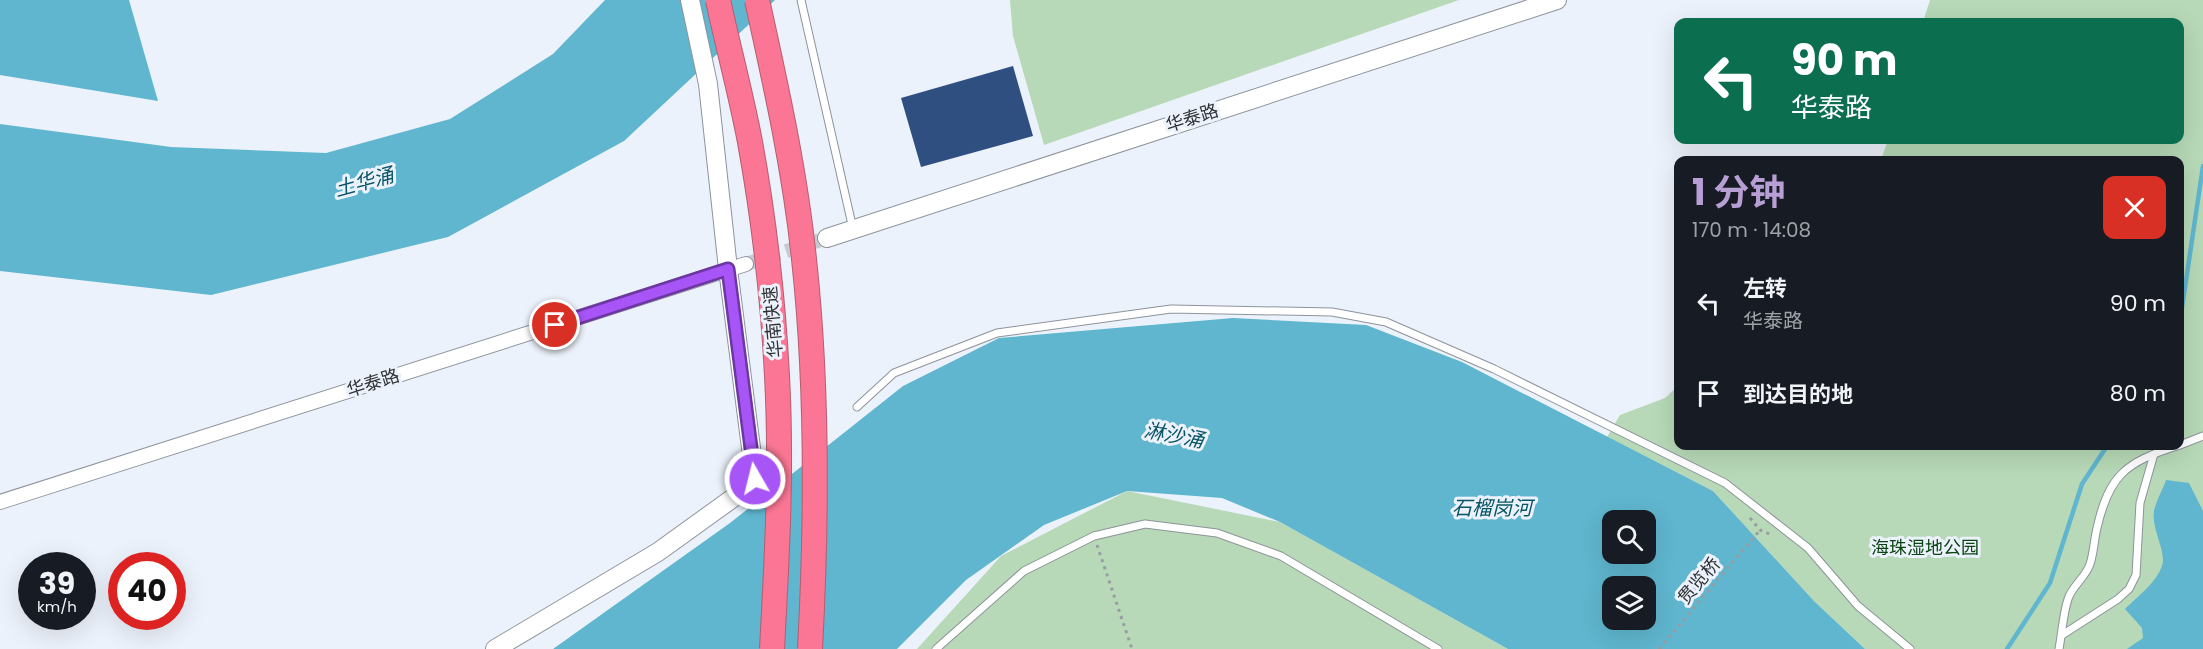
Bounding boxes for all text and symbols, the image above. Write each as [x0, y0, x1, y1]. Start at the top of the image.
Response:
text: 90 m [1791, 31, 1898, 90]
icon: left [1692, 42, 1770, 120]
text: 华泰路 [1791, 89, 1872, 126]
street label: 华泰路 [1162, 97, 1221, 138]
water label: 土华涌 [331, 160, 399, 203]
text: 1 分钟 [1692, 167, 1785, 218]
button: close [2103, 176, 2166, 239]
text: 170 m · 14:08 [1692, 216, 1811, 244]
text: 左转 [1743, 273, 1787, 304]
street label: 华南快速 [757, 285, 788, 359]
icon: left [1692, 287, 1725, 320]
text: 90 m [2110, 288, 2166, 319]
pin [529, 299, 580, 350]
text: 华泰路 [1743, 307, 1803, 335]
icon: arrive [538, 308, 571, 341]
street label: 华泰路 [343, 362, 402, 403]
icon: arrive [1692, 377, 1725, 410]
text: 80 m [2110, 378, 2166, 409]
text: 到达目的地 [1743, 379, 1853, 410]
water label: 淋沙涌 [1142, 416, 1208, 455]
position arrow [723, 447, 787, 511]
water label: 石榴岗河 [1452, 494, 1536, 522]
map controls [1602, 510, 1656, 630]
button: search [1602, 510, 1656, 564]
park label: 海珠湿地公园 [1871, 535, 1979, 560]
speed limit sign: 40 [108, 552, 186, 630]
street label: 贯览桥 [1672, 552, 1726, 609]
text: 39 [39, 562, 75, 605]
button: layers [1602, 576, 1656, 630]
text: km/h [37, 596, 77, 617]

